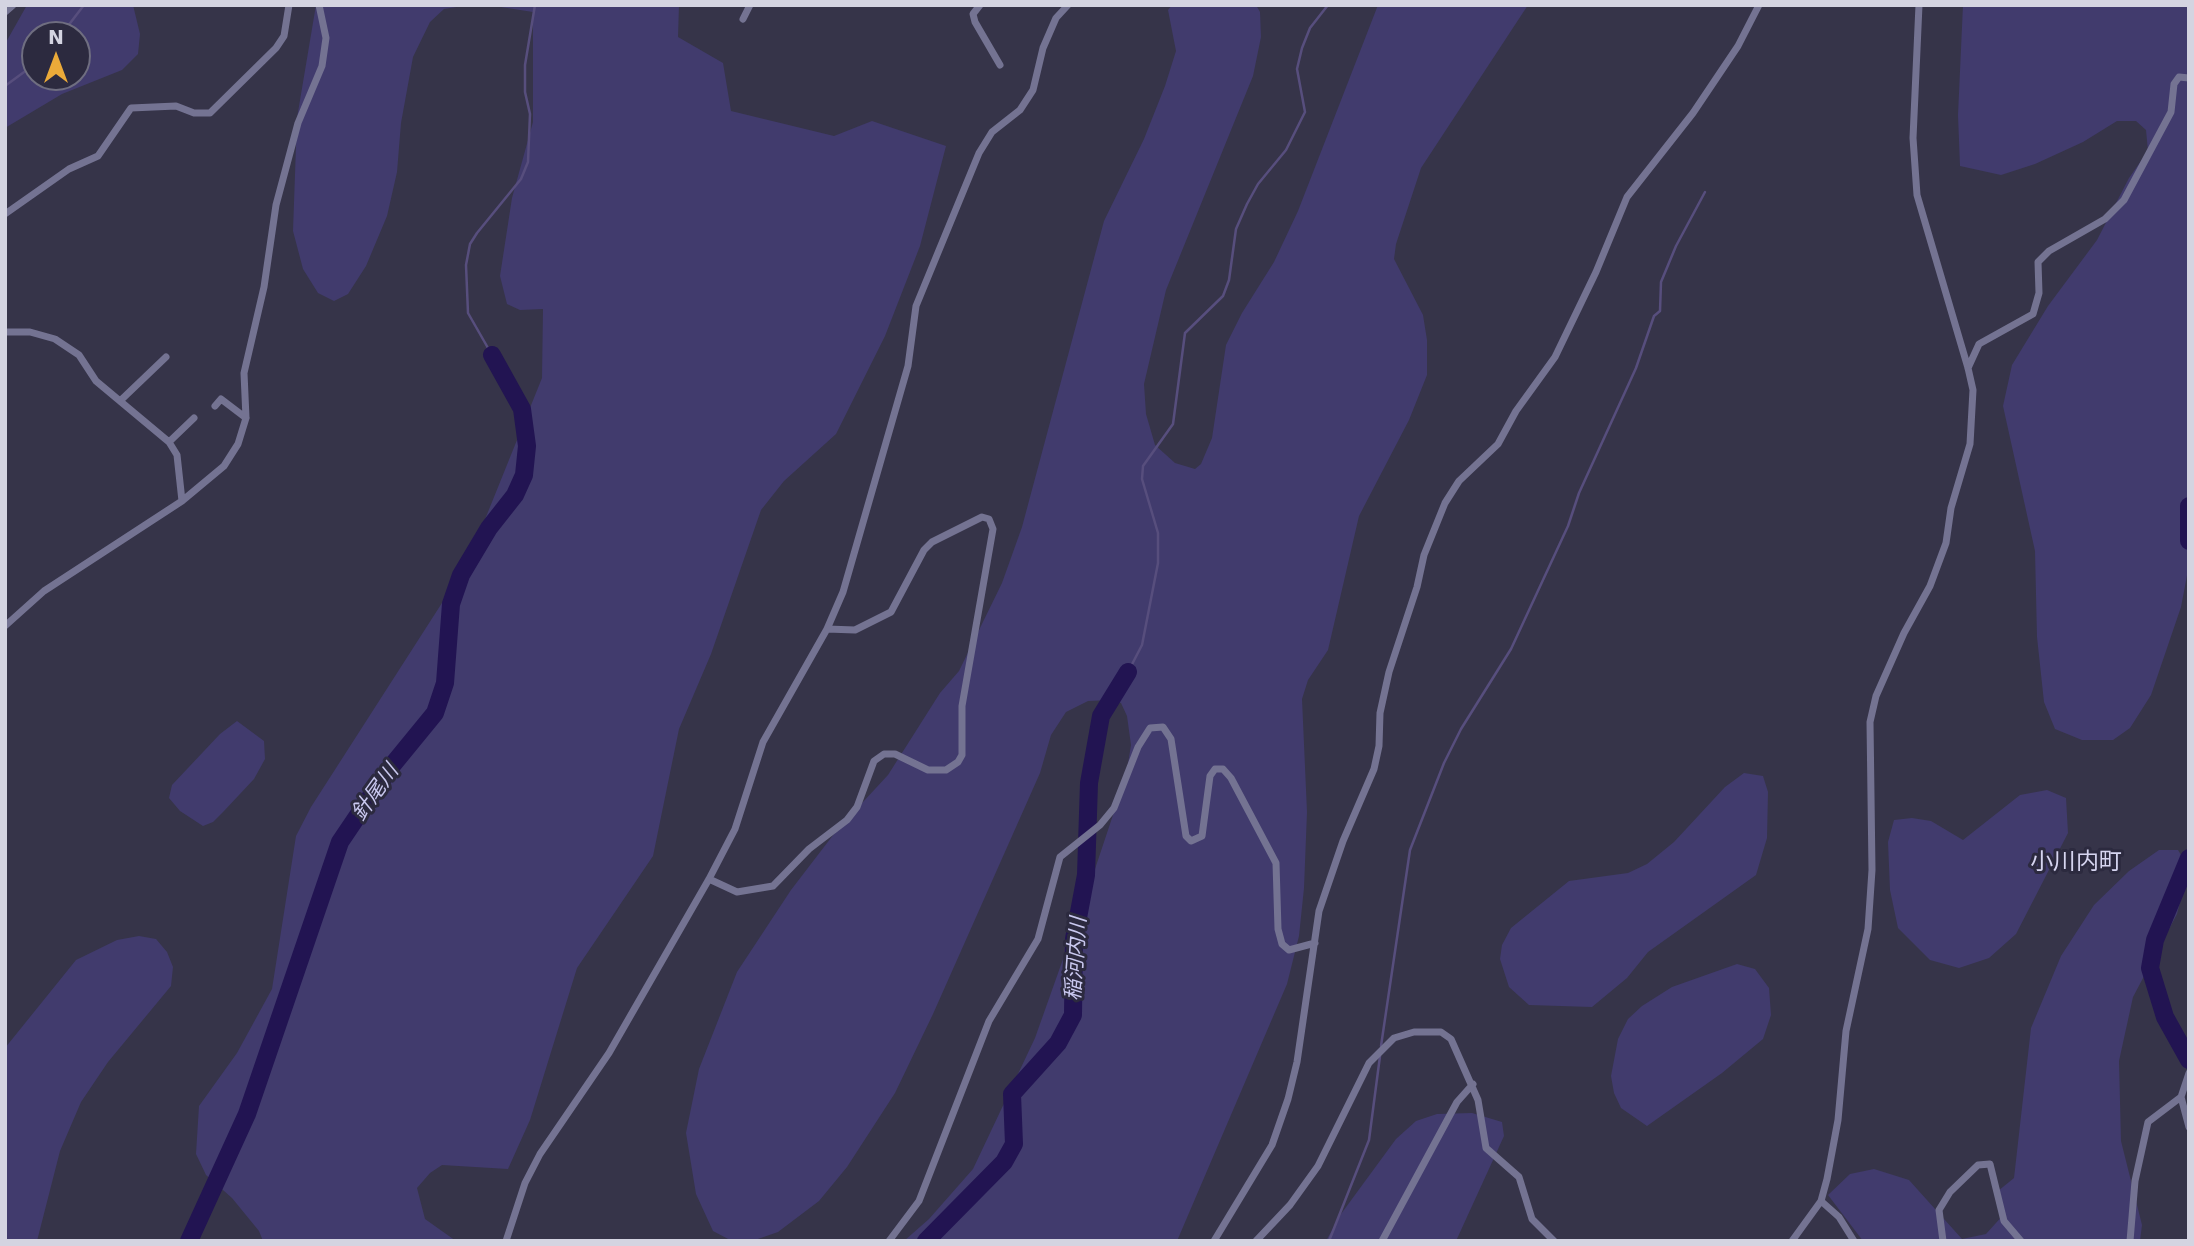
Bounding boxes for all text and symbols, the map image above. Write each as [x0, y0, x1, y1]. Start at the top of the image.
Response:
north arrow [21, 21, 91, 91]
text: N [48, 26, 64, 48]
water label: 針尾川 [347, 760, 405, 826]
district label: 小川内町 [2030, 849, 2122, 877]
water label: 稲河内川 [1062, 916, 1092, 1002]

